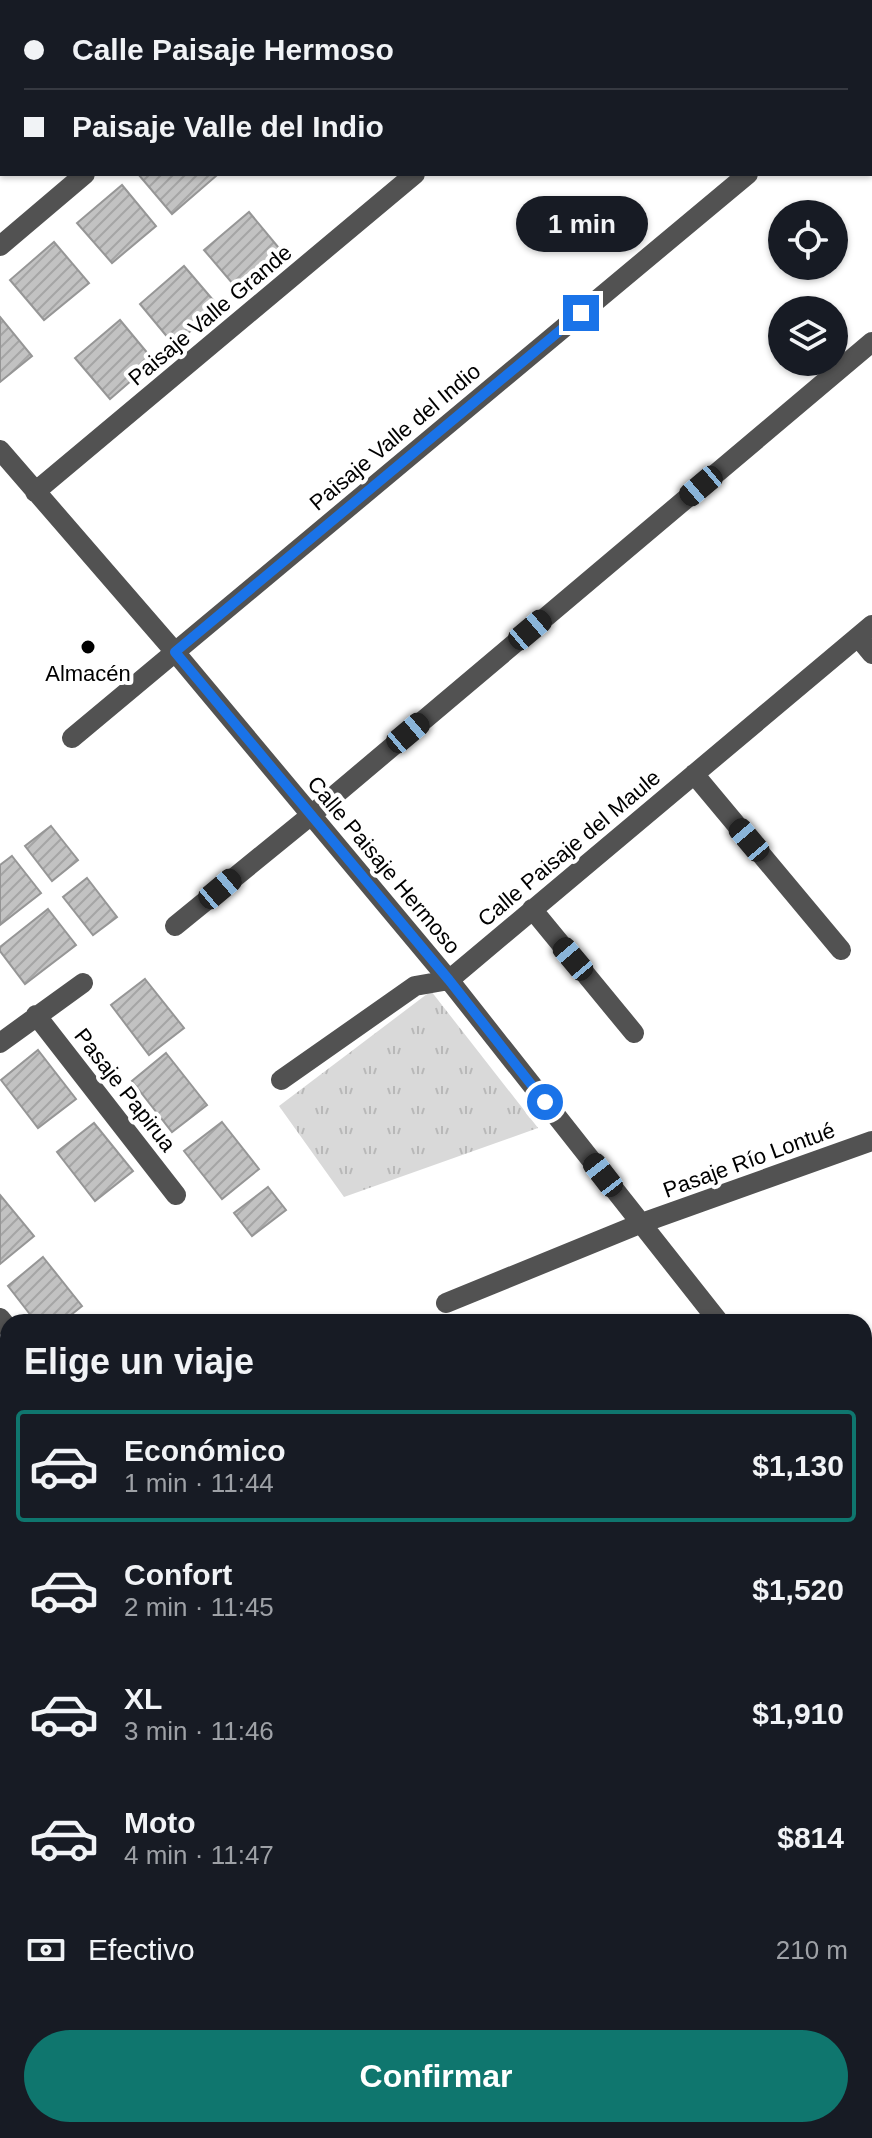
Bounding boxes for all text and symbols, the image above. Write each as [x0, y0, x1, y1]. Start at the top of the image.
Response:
text: Calle Paisaje Hermoso [72, 33, 394, 66]
text: Paisaje Valle del Indio [72, 110, 384, 143]
callout: 1 min [515, 197, 647, 253]
map controls [768, 200, 848, 376]
button: locate [768, 200, 848, 280]
text: 1 min [548, 209, 616, 239]
street label: Paisaje Valle Grande [123, 240, 297, 390]
route end [563, 295, 599, 331]
button: layers [768, 296, 848, 376]
street label: Paisaje Valle del Indio [305, 358, 485, 516]
car [675, 461, 727, 511]
car [504, 605, 556, 655]
marker: Almacén [79, 638, 97, 656]
place label: Almacén [45, 661, 131, 686]
car [382, 708, 434, 758]
street label: Calle Paisaje del Maule [473, 765, 665, 931]
street label: Calle Paisaje Hermoso [303, 771, 465, 959]
car [724, 814, 774, 866]
car [194, 864, 246, 914]
car [548, 933, 598, 985]
street label: Pasaje Papirua [69, 1024, 181, 1157]
route start [527, 1084, 563, 1120]
street label: Pasaje Río Lontué [660, 1117, 838, 1203]
car [579, 1149, 627, 1201]
text: Elige un viaje [24, 1341, 254, 1382]
icon: car [28, 1430, 100, 1502]
text: Económico [124, 1434, 286, 1467]
text: $1,130 [752, 1449, 844, 1482]
text: 1 min · 11:44 [124, 1468, 274, 1498]
icon: car [28, 1554, 100, 1626]
text: Confort [124, 1558, 232, 1591]
text: $1,520 [752, 1573, 844, 1606]
text: 2 min · 11:45 [124, 1592, 274, 1622]
icon: car [28, 1678, 100, 1750]
text: XL [124, 1682, 162, 1715]
text: $1,910 [752, 1697, 844, 1730]
text: 3 min · 11:46 [124, 1716, 274, 1746]
icon: car [28, 1802, 100, 1874]
text: Moto [124, 1806, 196, 1839]
text: $814 [777, 1821, 844, 1854]
text: 4 min · 11:47 [124, 1840, 274, 1870]
icon: cash [24, 1928, 68, 1972]
text: Efectivo [88, 1933, 195, 1966]
text: 210 m [776, 1935, 848, 1965]
button: Confirmar [24, 2030, 848, 2122]

